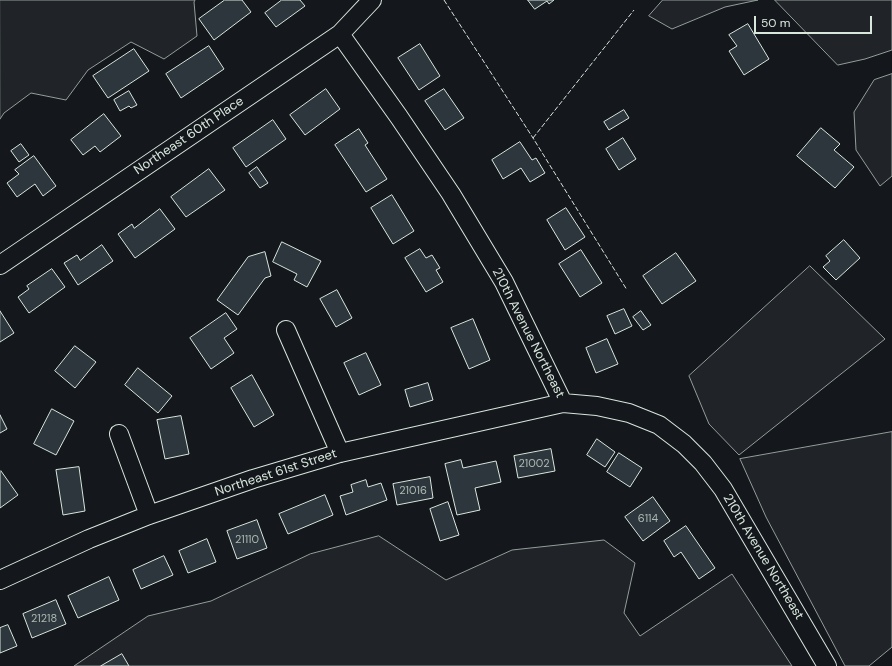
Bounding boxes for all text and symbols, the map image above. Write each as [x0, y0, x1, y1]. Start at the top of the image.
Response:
scale bar [756, 8, 874, 34]
text: 50 m [761, 15, 790, 31]
street label: Northeast 60th Place [131, 94, 247, 178]
street label: 210th Avenue Northeast [488, 265, 568, 401]
street label: Northeast 61st Street [213, 446, 339, 500]
house number: 21002 [518, 457, 550, 471]
house number: 21016 [399, 484, 427, 498]
street label: 210th Avenue Northeast [719, 491, 807, 623]
house number: 6114 [638, 512, 658, 526]
house number: 21110 [235, 533, 259, 547]
house number: 21218 [31, 612, 57, 626]

